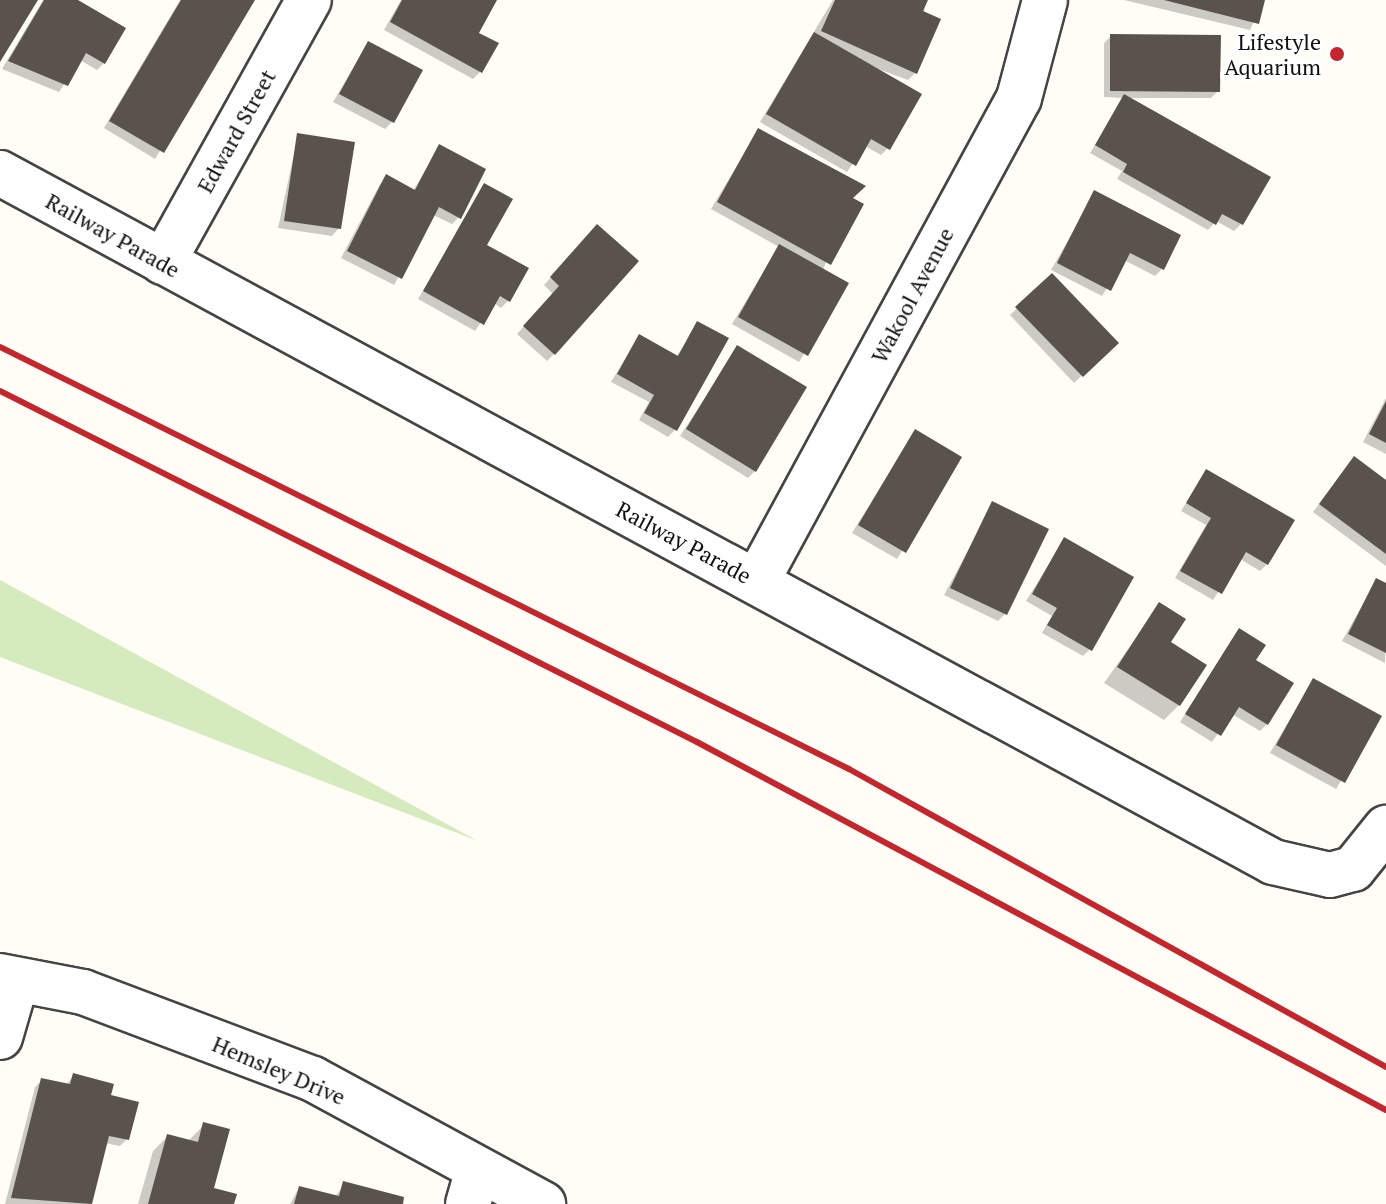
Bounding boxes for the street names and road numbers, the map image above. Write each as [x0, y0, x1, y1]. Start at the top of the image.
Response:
street label: Edward Street [191, 65, 281, 197]
street label: Railway Parade [41, 187, 185, 283]
street label: Wakool Avenue [865, 223, 959, 367]
street label: Railway Parade [612, 495, 756, 589]
street label: Hemsley Drive [209, 1030, 349, 1110]

